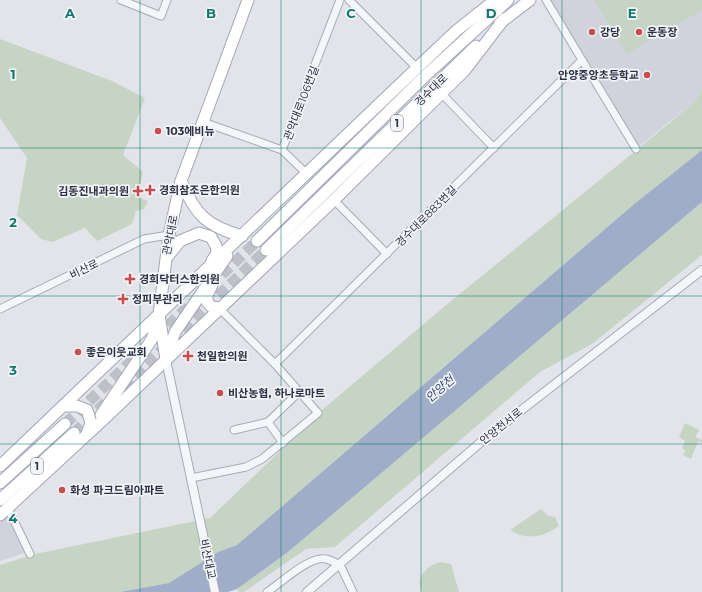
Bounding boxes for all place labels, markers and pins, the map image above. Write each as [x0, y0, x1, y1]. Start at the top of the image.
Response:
place label: 강당 [600, 25, 620, 39]
place label: 운동장 [647, 25, 677, 39]
marker: 강당 [587, 27, 597, 37]
marker: 운동장 [634, 27, 644, 37]
place label: 안양중앙초등학교 [558, 68, 639, 82]
marker: 안양중앙초등학교 [642, 70, 652, 80]
place label: 103에비뉴 [166, 124, 215, 138]
marker: 103에비뉴 [153, 126, 163, 136]
place label: 경희참조은한의원 [159, 183, 240, 197]
place label: 김동진내과의원 [58, 184, 129, 198]
marker: 경희참조은한의원 [144, 184, 156, 196]
marker: 김동진내과의원 [132, 185, 144, 197]
place label: 경희닥터스한의원 [139, 272, 220, 286]
marker: 경희닥터스한의원 [124, 273, 136, 285]
place label: 정피부관리 [132, 292, 183, 306]
marker: 정피부관리 [117, 293, 129, 305]
place label: 좋은이웃교회 [86, 345, 147, 359]
marker: 좋은이웃교회 [73, 347, 83, 357]
place label: 천일한의원 [197, 349, 248, 363]
marker: 천일한의원 [182, 350, 194, 362]
place label: 비산농협, 하나로마트 [228, 386, 325, 400]
marker: 비산농협, 하나로마트 [215, 388, 225, 398]
place label: 화성 파크드림아파트 [70, 483, 164, 497]
marker: 화성 파크드림아파트 [57, 485, 67, 495]

